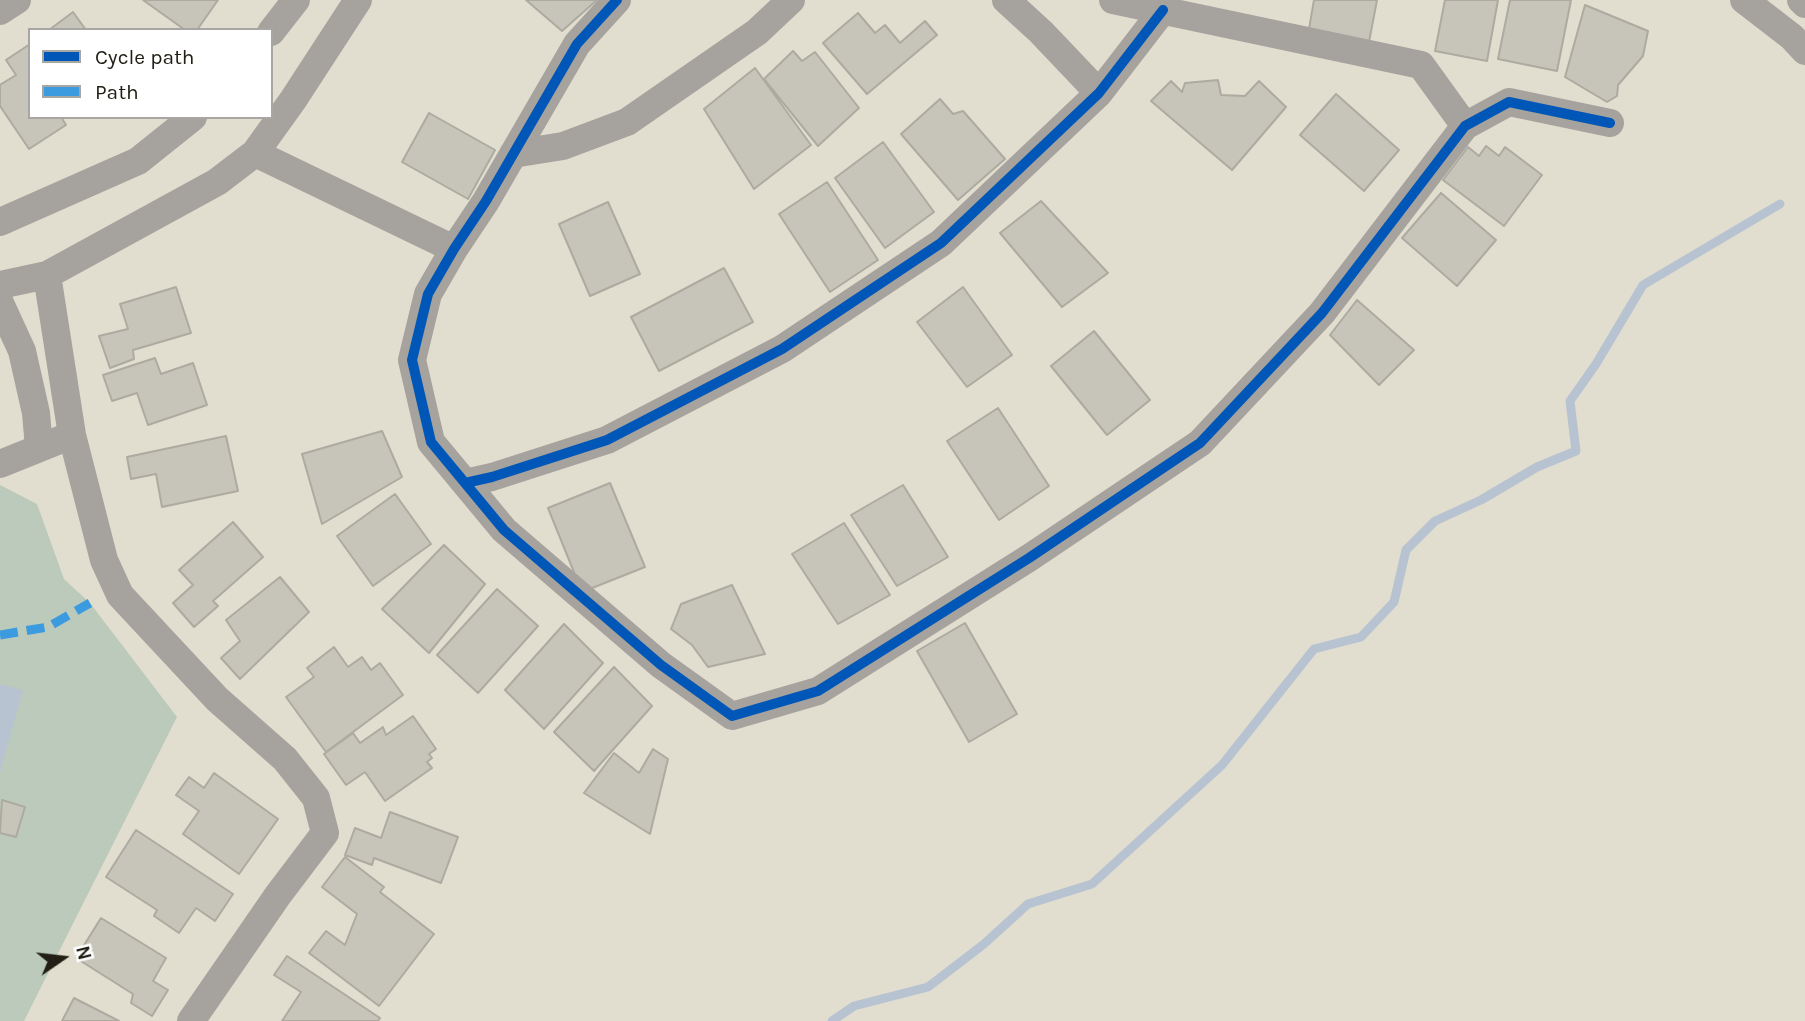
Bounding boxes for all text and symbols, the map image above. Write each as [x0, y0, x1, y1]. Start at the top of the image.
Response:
legend [28, 28, 273, 119]
text: Cycle path [95, 45, 195, 69]
text: Path [95, 80, 139, 104]
north arrow [28, 923, 98, 993]
text: N [71, 944, 96, 962]

